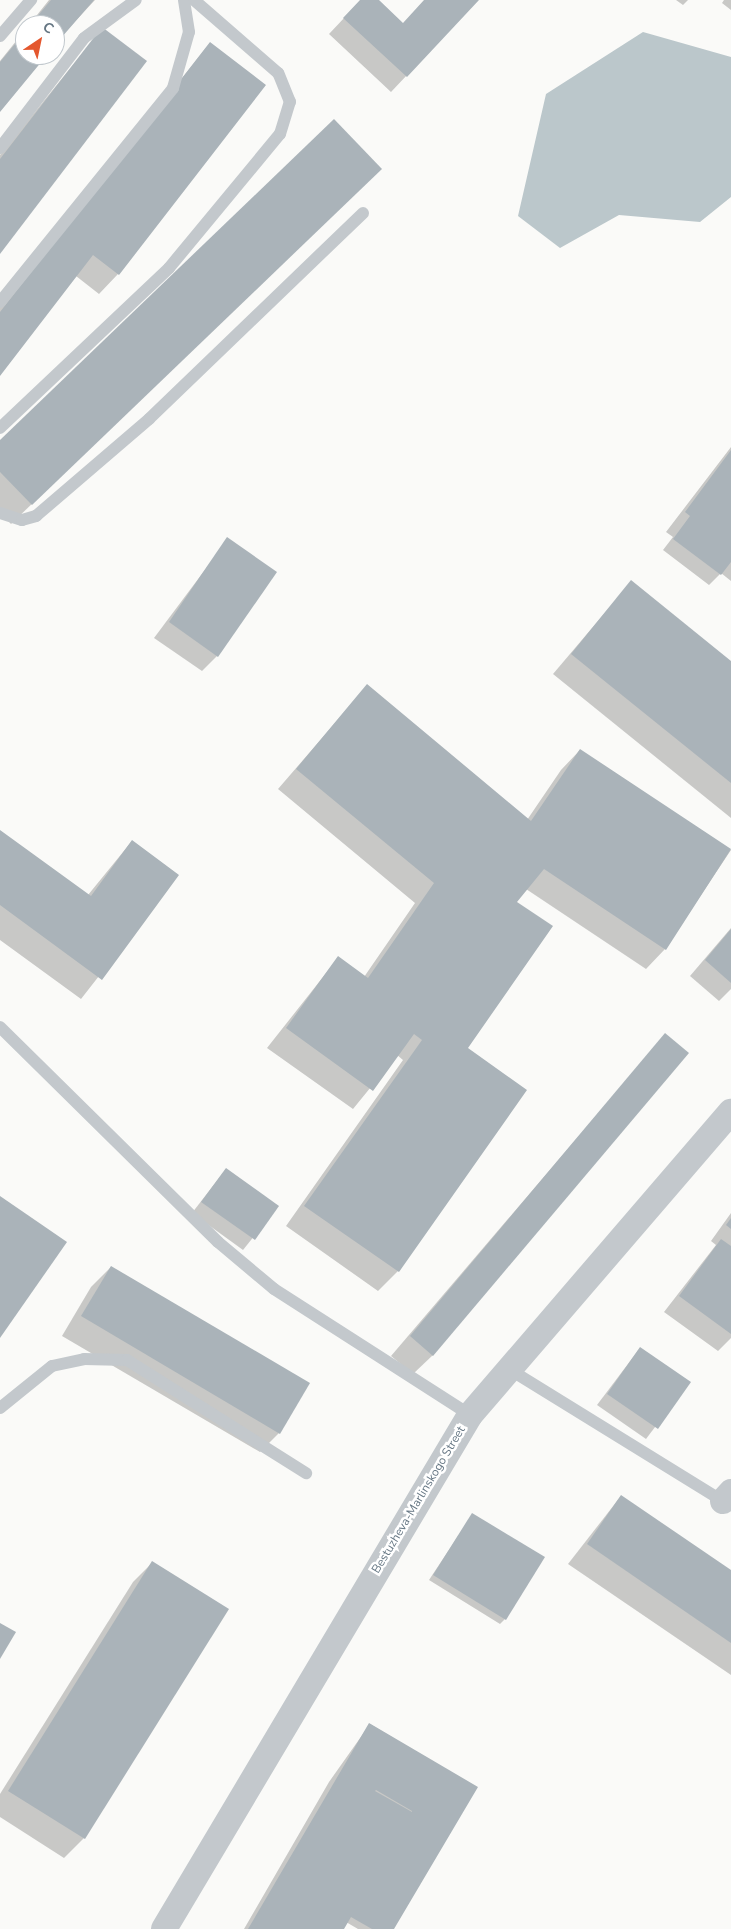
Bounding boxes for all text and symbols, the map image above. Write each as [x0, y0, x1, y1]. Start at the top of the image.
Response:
north arrow [15, 15, 65, 65]
text: С [39, 17, 57, 39]
street label: Bestuzheva-Marlinskogo Street [369, 1424, 469, 1576]

